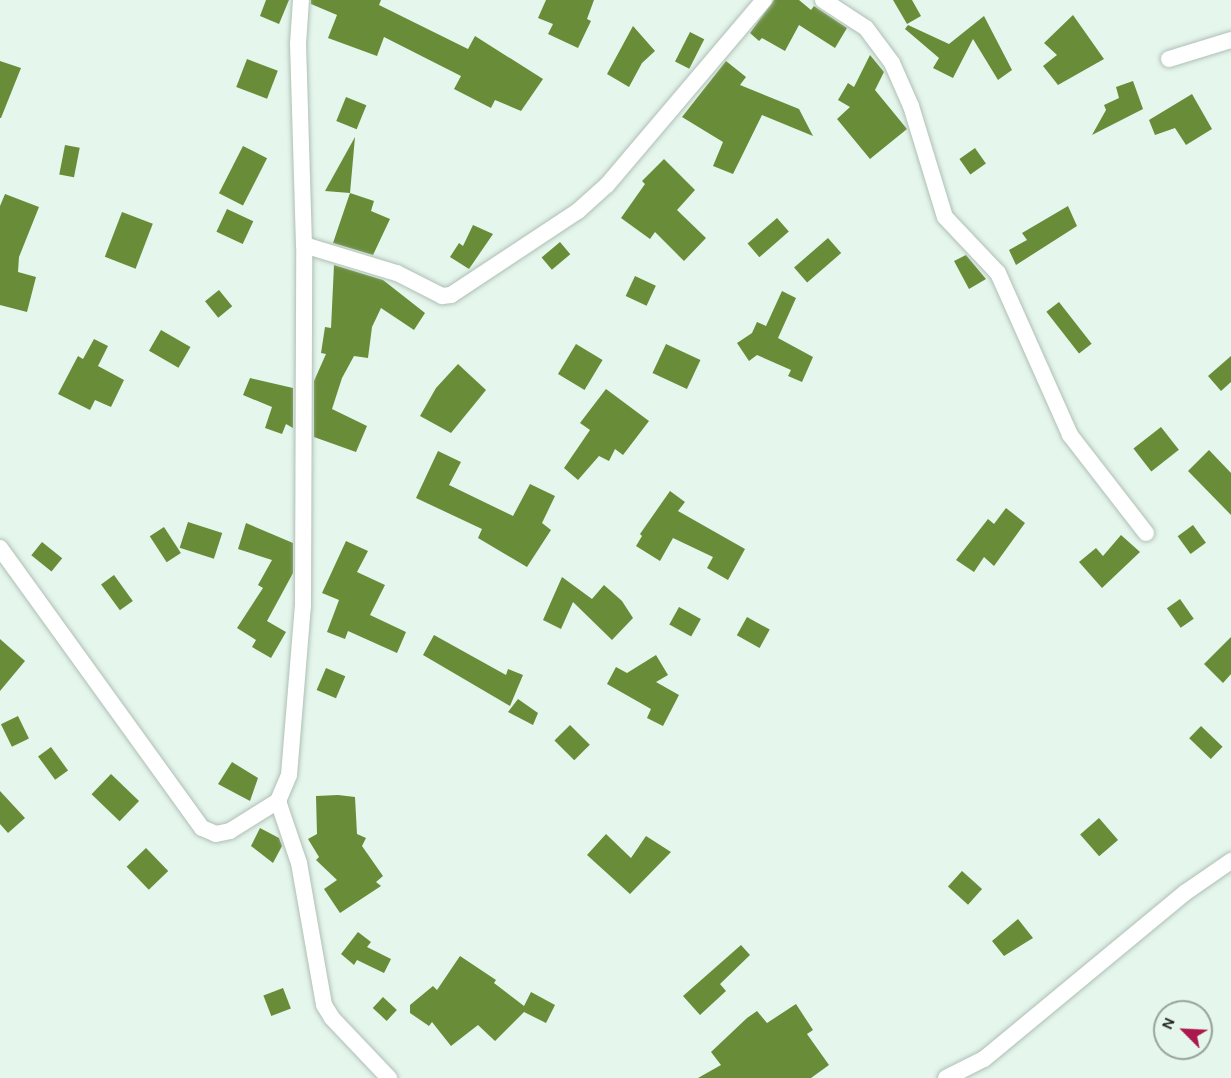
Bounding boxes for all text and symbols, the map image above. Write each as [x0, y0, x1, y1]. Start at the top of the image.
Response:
north arrow [1153, 1000, 1213, 1060]
text: N [1157, 1014, 1179, 1032]

